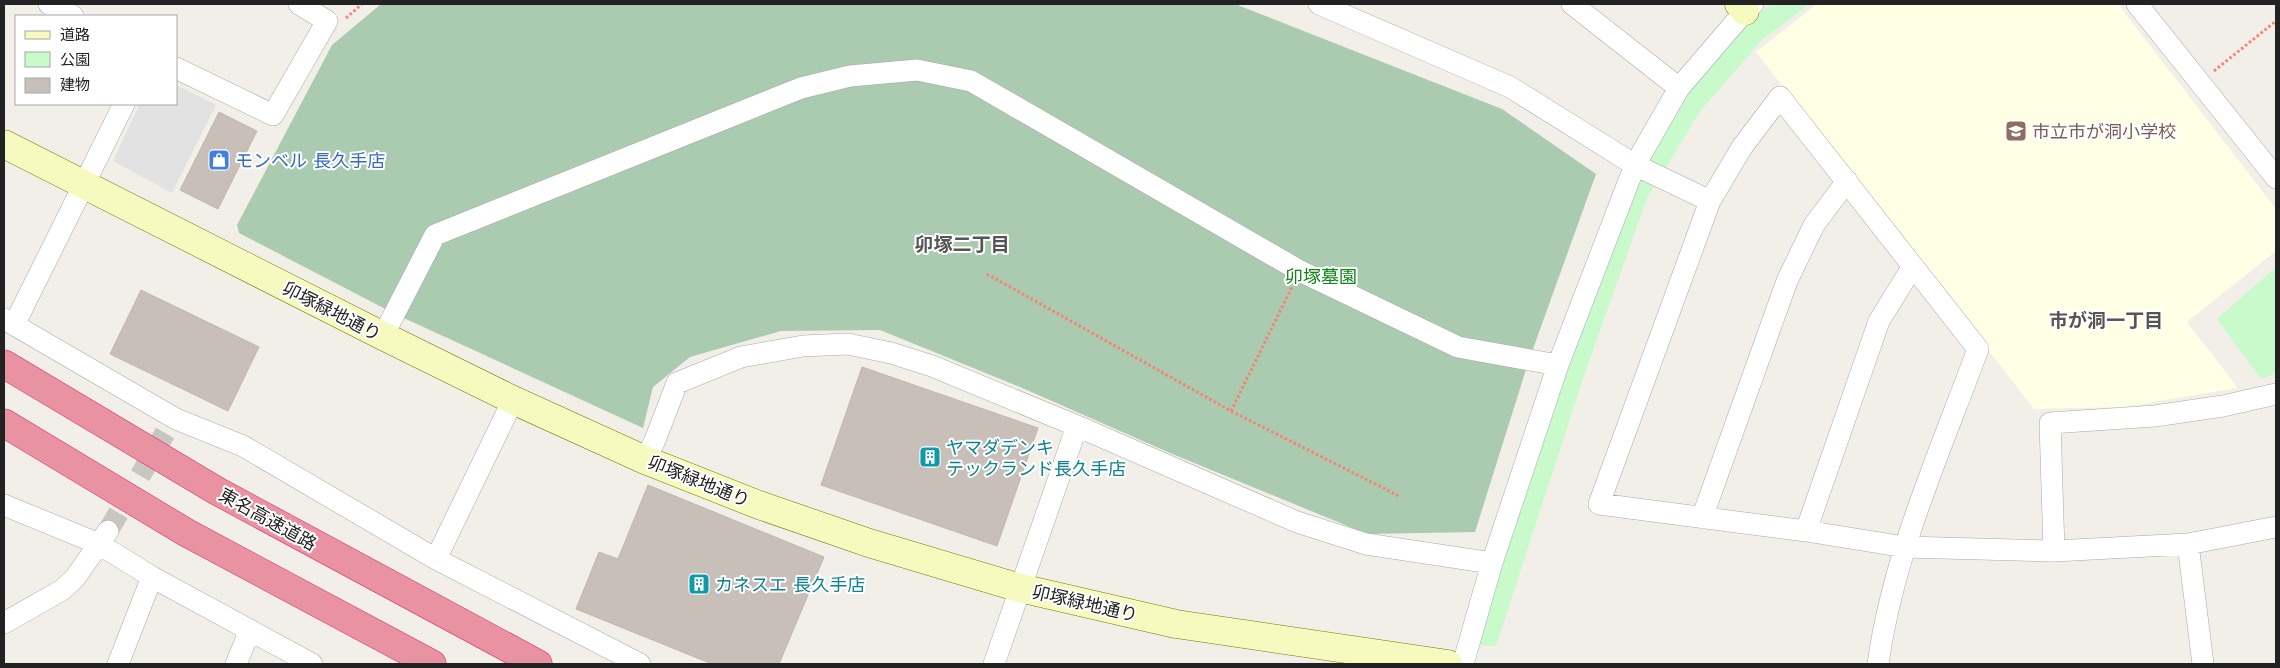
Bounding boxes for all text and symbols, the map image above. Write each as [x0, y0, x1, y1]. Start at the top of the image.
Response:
legend [15, 15, 178, 105]
text: 道路 [60, 26, 90, 44]
text: 公園 [60, 51, 90, 69]
text: 建物 [60, 76, 90, 94]
school or university icon: 市立市が洞小学校 [2004, 119, 2028, 143]
place label: 市立市が洞小学校 [2032, 121, 2176, 142]
shop icon: モンベル 長久手店 [207, 148, 231, 172]
place label: モンベル 長久手店 [235, 150, 385, 171]
district label: 卯塚二丁目 [914, 233, 1010, 256]
park label: 卯塚墓園 [1285, 266, 1357, 287]
street label: 卯塚緑地通り [279, 277, 385, 345]
district label: 市が洞一丁目 [2049, 309, 2163, 332]
place label: ヤマダデンキ テックランド長久手店 [946, 437, 1126, 479]
building icon: ヤマダデンキ テックランド長久手店 [918, 445, 942, 469]
street label: 卯塚緑地通り [645, 451, 753, 511]
street label: 東名高速道路 [216, 484, 320, 554]
building icon: カネスエ 長久手店 [687, 572, 711, 596]
place label: カネスエ 長久手店 [715, 574, 865, 595]
street label: 卯塚緑地通り [1030, 581, 1140, 625]

